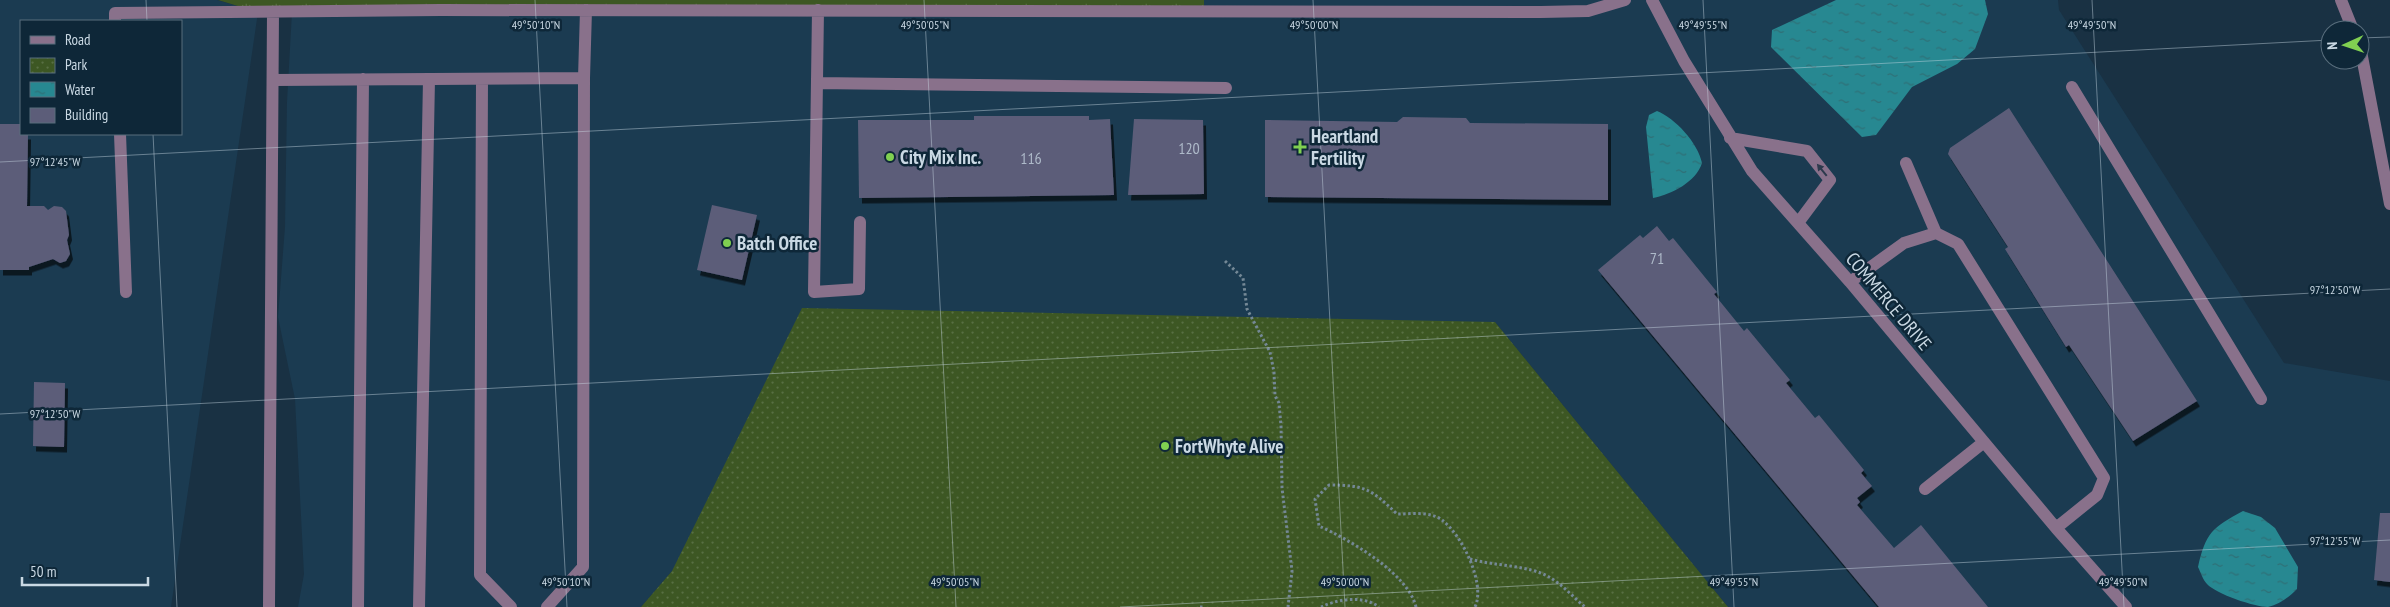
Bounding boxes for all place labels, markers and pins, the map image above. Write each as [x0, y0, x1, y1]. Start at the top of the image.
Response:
place label: Heartland Fertility [1311, 124, 1378, 170]
marker: Heartland Fertility [1293, 140, 1307, 154]
place label: City Mix Inc. [900, 145, 981, 169]
marker: City Mix Inc. [884, 151, 896, 163]
place label: Batch Office [737, 231, 817, 255]
marker: Batch Office [721, 237, 733, 249]
place label: FortWhyte Alive [1175, 434, 1283, 458]
marker: FortWhyte Alive [1159, 440, 1171, 452]

